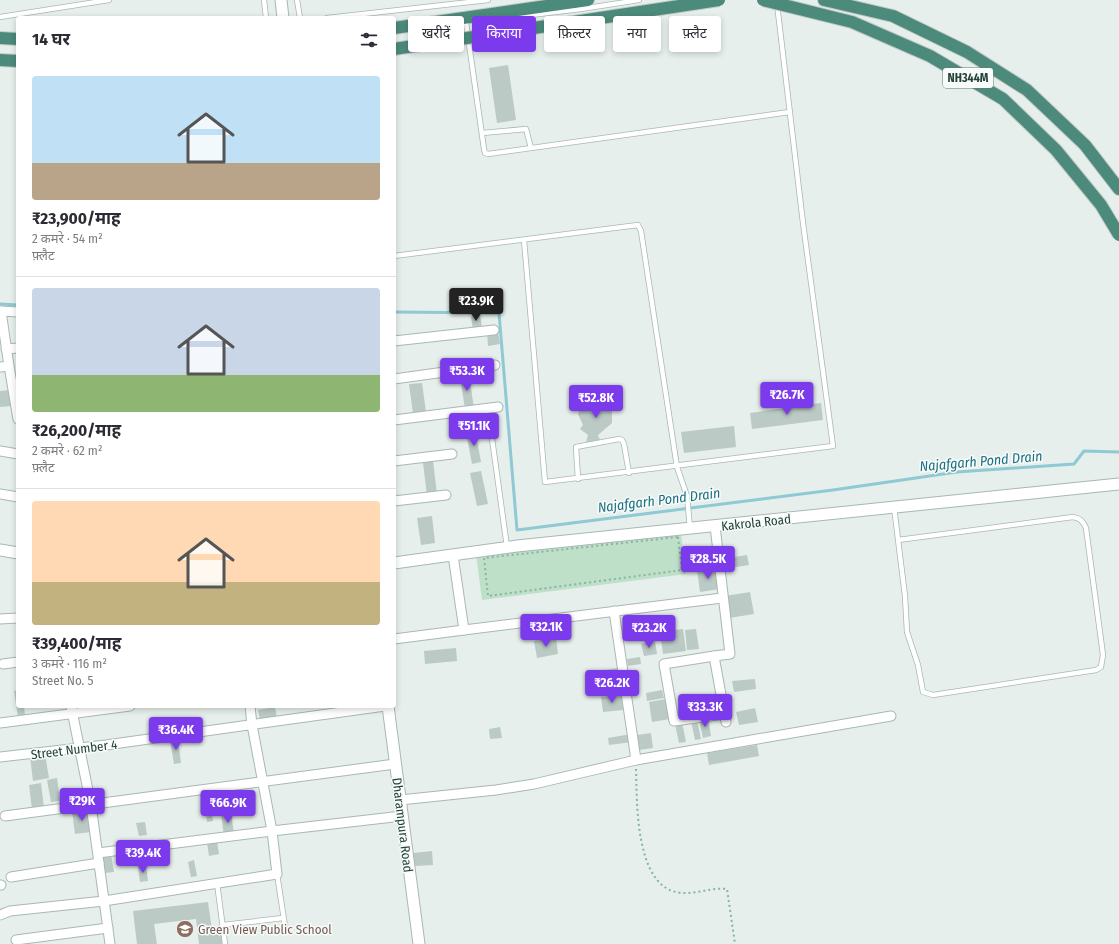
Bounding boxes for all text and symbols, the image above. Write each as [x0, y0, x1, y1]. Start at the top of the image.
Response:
chip: खरीदें [408, 16, 464, 52]
chip: किराया [472, 16, 536, 52]
chip: फ़िल्टर [544, 16, 605, 52]
chip: नया [613, 16, 661, 52]
chip: फ़्लैट [669, 16, 721, 52]
text: 14 घर [32, 29, 70, 50]
icon: filters [358, 29, 380, 51]
road number: NH344M [943, 68, 993, 88]
icon: home [170, 102, 242, 174]
text: ₹23,900/माह [32, 208, 121, 229]
text: 2 कमरे · 54 m² [32, 231, 103, 246]
text: फ़्लैट [32, 248, 55, 263]
pin: ₹23.9K [443, 288, 509, 322]
text: ₹23.9K [458, 293, 494, 308]
icon: home [170, 314, 242, 386]
pin: ₹53.3K [434, 358, 500, 392]
text: ₹53.3K [449, 363, 485, 378]
pin: ₹26.7K [754, 382, 820, 416]
pin: ₹52.8K [563, 385, 629, 419]
text: ₹26.7K [769, 387, 805, 402]
text: ₹52.8K [578, 390, 614, 405]
pin: ₹51.1K [441, 413, 507, 447]
text: ₹51.1K [458, 418, 490, 433]
text: ₹26,200/माह [32, 420, 121, 441]
text: 2 कमरे · 62 m² [32, 443, 103, 458]
water label: Najafgarh Pond Drain [919, 448, 1043, 475]
text: फ़्लैट [32, 460, 55, 475]
water label: Najafgarh Pond Drain [597, 485, 721, 516]
street label: Kakrola Road [720, 511, 792, 534]
icon: home [170, 527, 242, 599]
pin: ₹28.5K [675, 546, 741, 580]
text: ₹28.5K [690, 551, 726, 566]
pin: ₹32.1K [513, 614, 579, 648]
pin: ₹23.2K [616, 615, 682, 649]
text: ₹32.1K [529, 619, 563, 634]
text: ₹23.2K [631, 620, 667, 635]
text: ₹39,400/माह [32, 633, 121, 654]
text: 3 कमरे · 116 m² [32, 656, 107, 671]
pin: ₹26.2K [579, 670, 645, 704]
text: Street No. 5 [32, 673, 93, 688]
text: ₹26.2K [594, 675, 630, 690]
pin: ₹33.3K [672, 694, 738, 728]
text: ₹33.3K [687, 699, 723, 714]
pin: ₹36.4K [143, 717, 209, 751]
text: ₹36.4K [158, 722, 194, 737]
street label: Street Number 4 [30, 737, 118, 762]
street label: Dharampura Road [389, 777, 416, 873]
pin: ₹29K [58, 788, 106, 822]
pin: ₹66.9K [195, 790, 261, 824]
text: ₹29K [69, 793, 95, 808]
text: ₹66.9K [210, 795, 246, 810]
pin: ₹39.4K [110, 840, 176, 874]
text: ₹39.4K [125, 845, 161, 860]
school or university icon: Green View Public School [175, 919, 195, 939]
place label: Green View Public School [198, 922, 332, 937]

